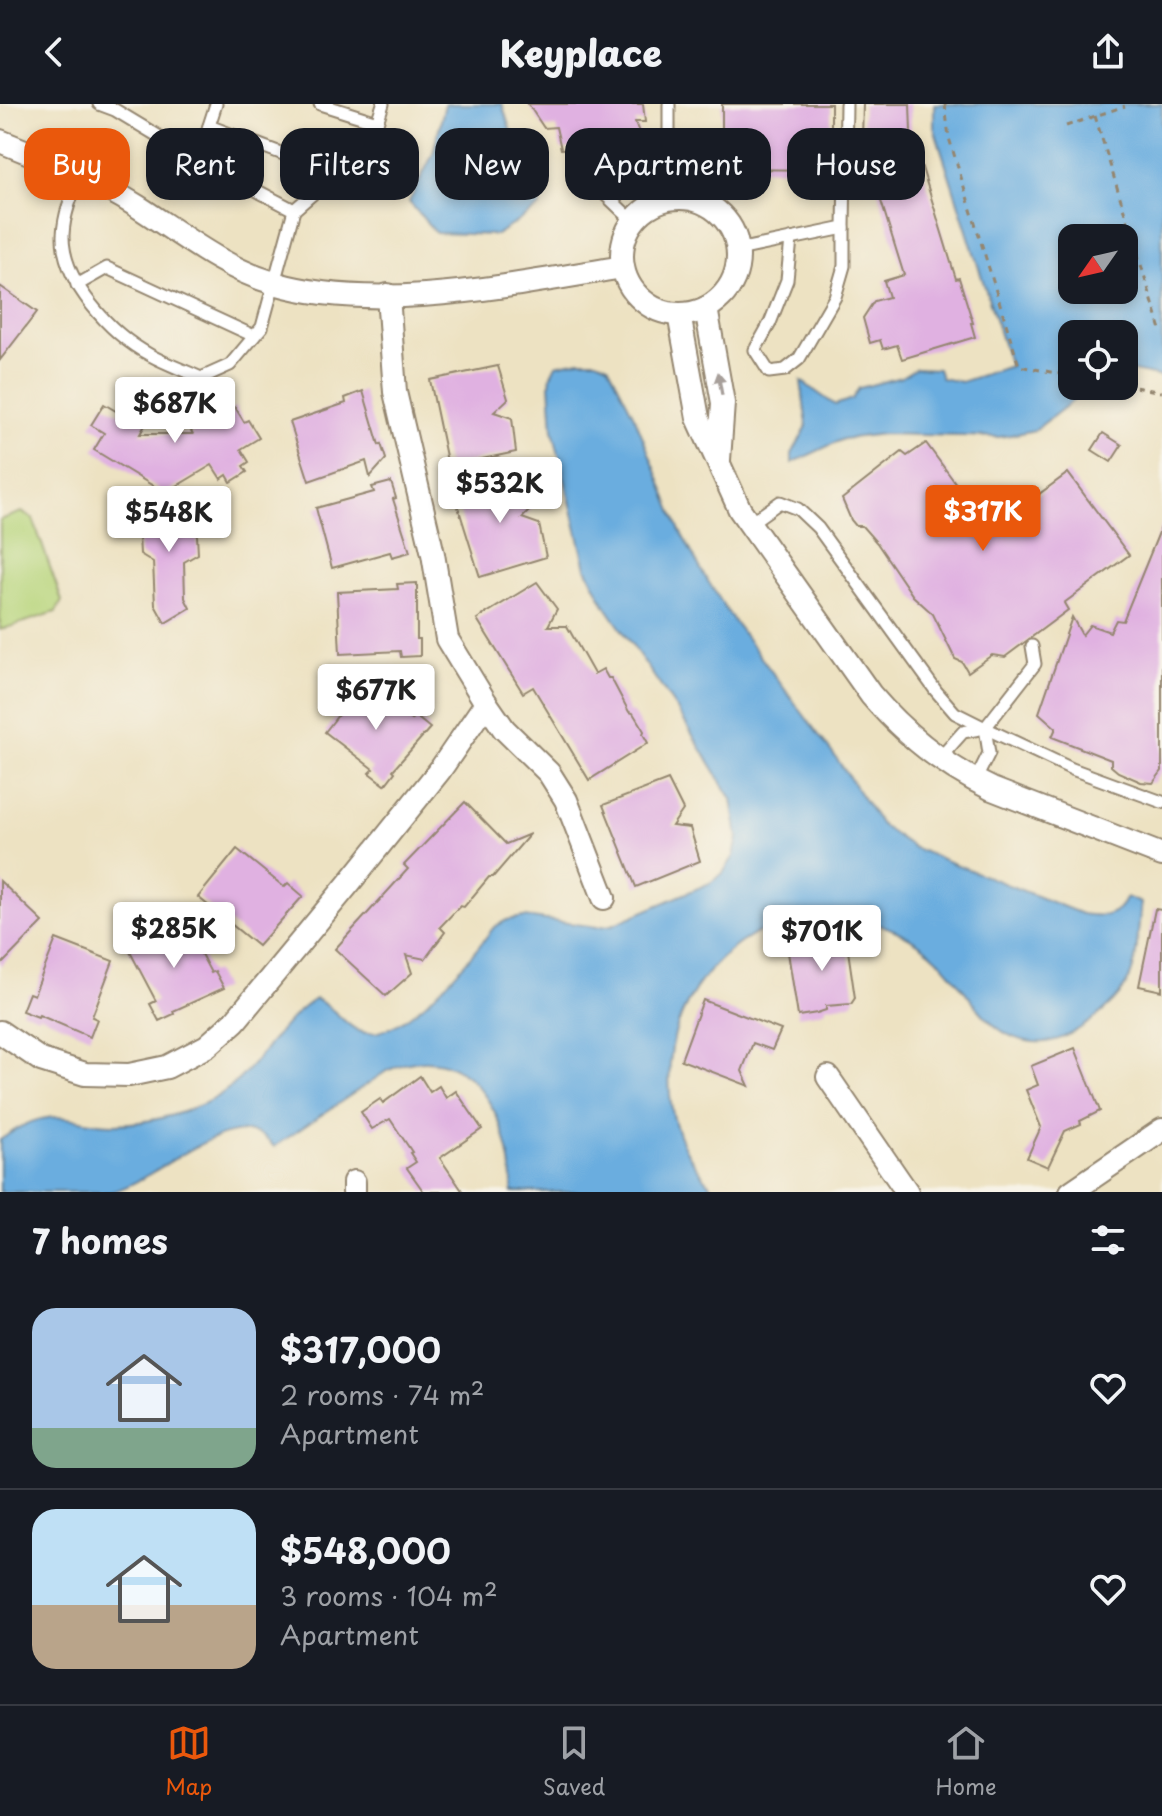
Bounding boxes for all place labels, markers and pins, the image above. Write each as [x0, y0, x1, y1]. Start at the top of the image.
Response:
pin: $687K [119, 377, 231, 445]
pin: $532K [444, 457, 556, 525]
pin: $317K [927, 485, 1039, 553]
pin: $548K [113, 486, 225, 554]
pin: $677K [320, 664, 432, 732]
pin: $285K [118, 902, 230, 970]
pin: $701K [766, 905, 878, 973]

